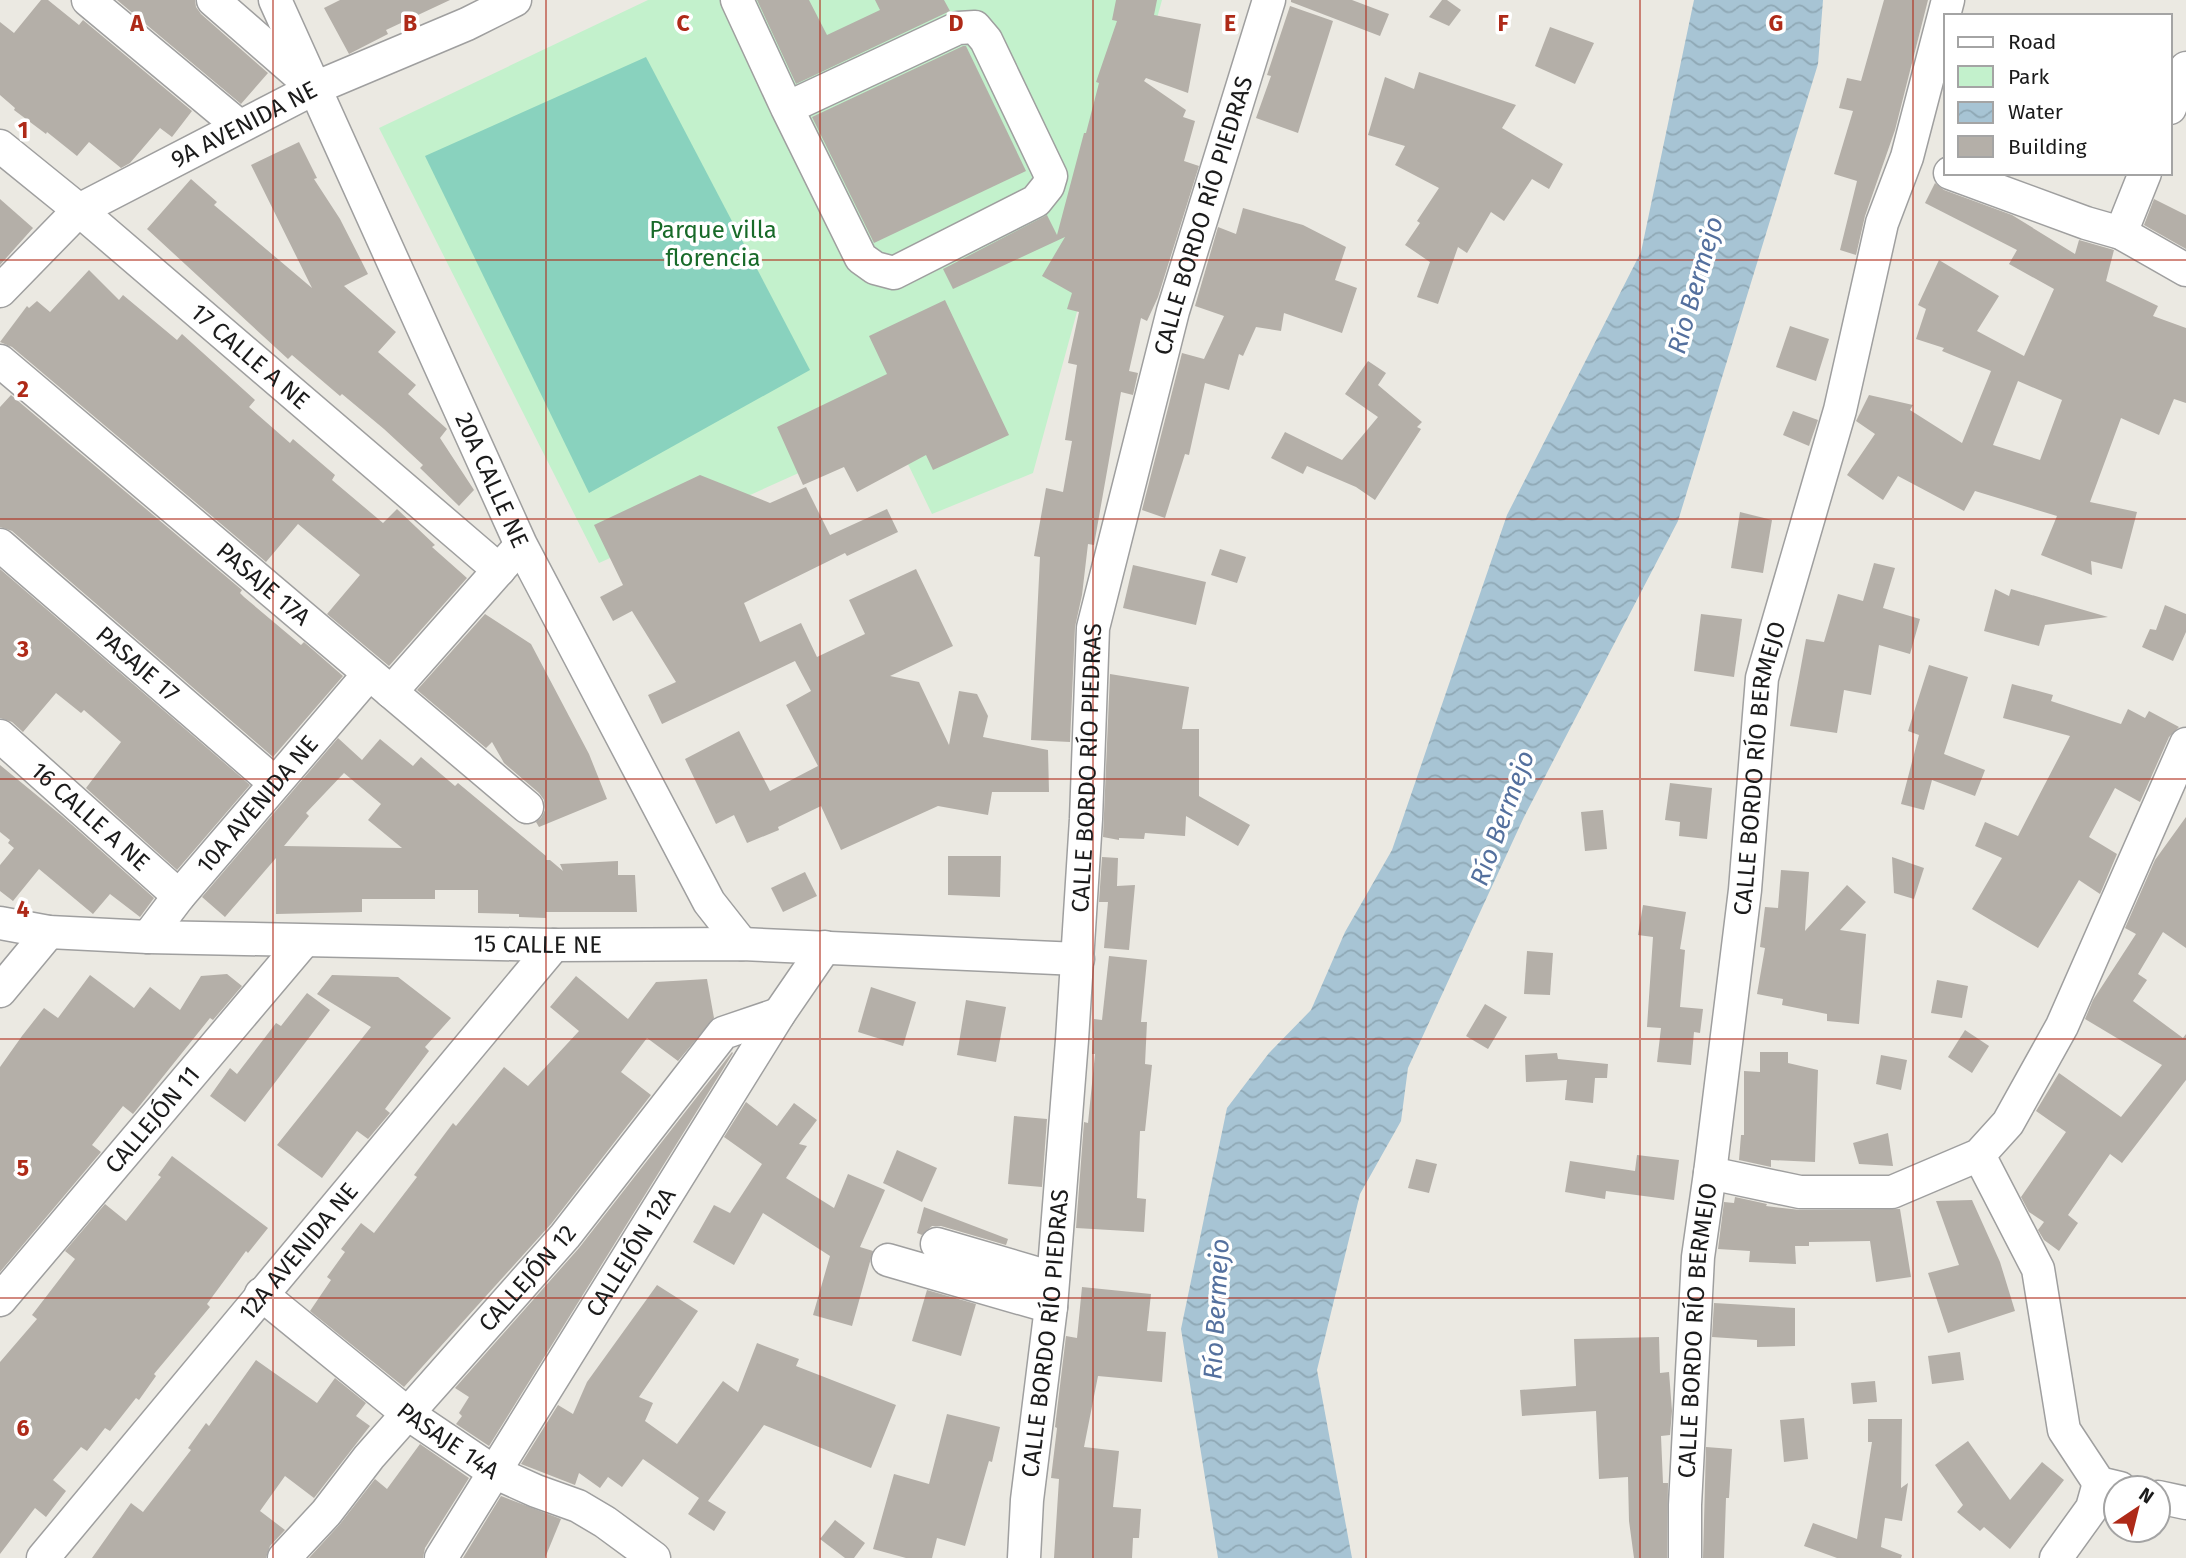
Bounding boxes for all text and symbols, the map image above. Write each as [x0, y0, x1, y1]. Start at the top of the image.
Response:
text: A [129, 9, 144, 37]
text: B [403, 9, 417, 37]
text: C [676, 9, 690, 37]
text: D [949, 9, 964, 37]
text: E [1224, 9, 1236, 37]
text: F [1497, 9, 1509, 37]
text: G [1769, 9, 1783, 37]
legend [1944, 14, 2172, 175]
text: Road [2008, 29, 2056, 55]
text: Park [2008, 64, 2050, 90]
street label: CALLE BORDO RÍO PIEDRAS [1148, 73, 1259, 358]
street label: 9A AVENIDA NE [166, 75, 322, 174]
text: Water [2008, 99, 2063, 125]
text: 1 [18, 116, 28, 144]
text: Building [2008, 134, 2087, 160]
water label: Río Bermejo [1661, 213, 1730, 357]
park label: Parque villa florencia [649, 216, 777, 272]
street label: 17 CALLE A NE [185, 298, 315, 415]
text: 2 [17, 375, 29, 403]
street label: 20A CALLE NE [449, 408, 534, 552]
street label: PASAJE 17A [211, 536, 316, 631]
street label: CALLE BORDO RÍO BERMEJO [1728, 618, 1792, 917]
street label: PASAJE 17 [90, 621, 185, 708]
street label: CALLE BORDO RÍO PIEDRAS [1066, 623, 1107, 913]
text: 3 [16, 635, 29, 663]
street label: 10A AVENIDA NE [191, 730, 324, 879]
water label: Río Bermejo [1464, 746, 1541, 890]
street label: 16 CALLE A NE [25, 756, 155, 877]
text: 4 [17, 895, 30, 923]
street label: 15 CALLE NE [474, 929, 602, 959]
street label: CALLEJÓN 11 [99, 1061, 206, 1179]
text: 5 [17, 1154, 29, 1182]
street label: 12A AVENIDA NE [233, 1177, 364, 1326]
street label: CALLE BORDO RÍO BERMEJO [1672, 1181, 1722, 1479]
street label: CALLEJÓN 12A [580, 1182, 682, 1322]
street label: CALLE BORDO RÍO PIEDRAS [1016, 1188, 1074, 1479]
street label: CALLEJÓN 12 [473, 1220, 582, 1337]
water label: Río Bermejo [1197, 1238, 1236, 1380]
street label: PASAJE 14A [391, 1397, 504, 1485]
text: 6 [17, 1414, 30, 1442]
north arrow [2102, 1474, 2172, 1544]
text: N [2135, 1482, 2158, 1509]

